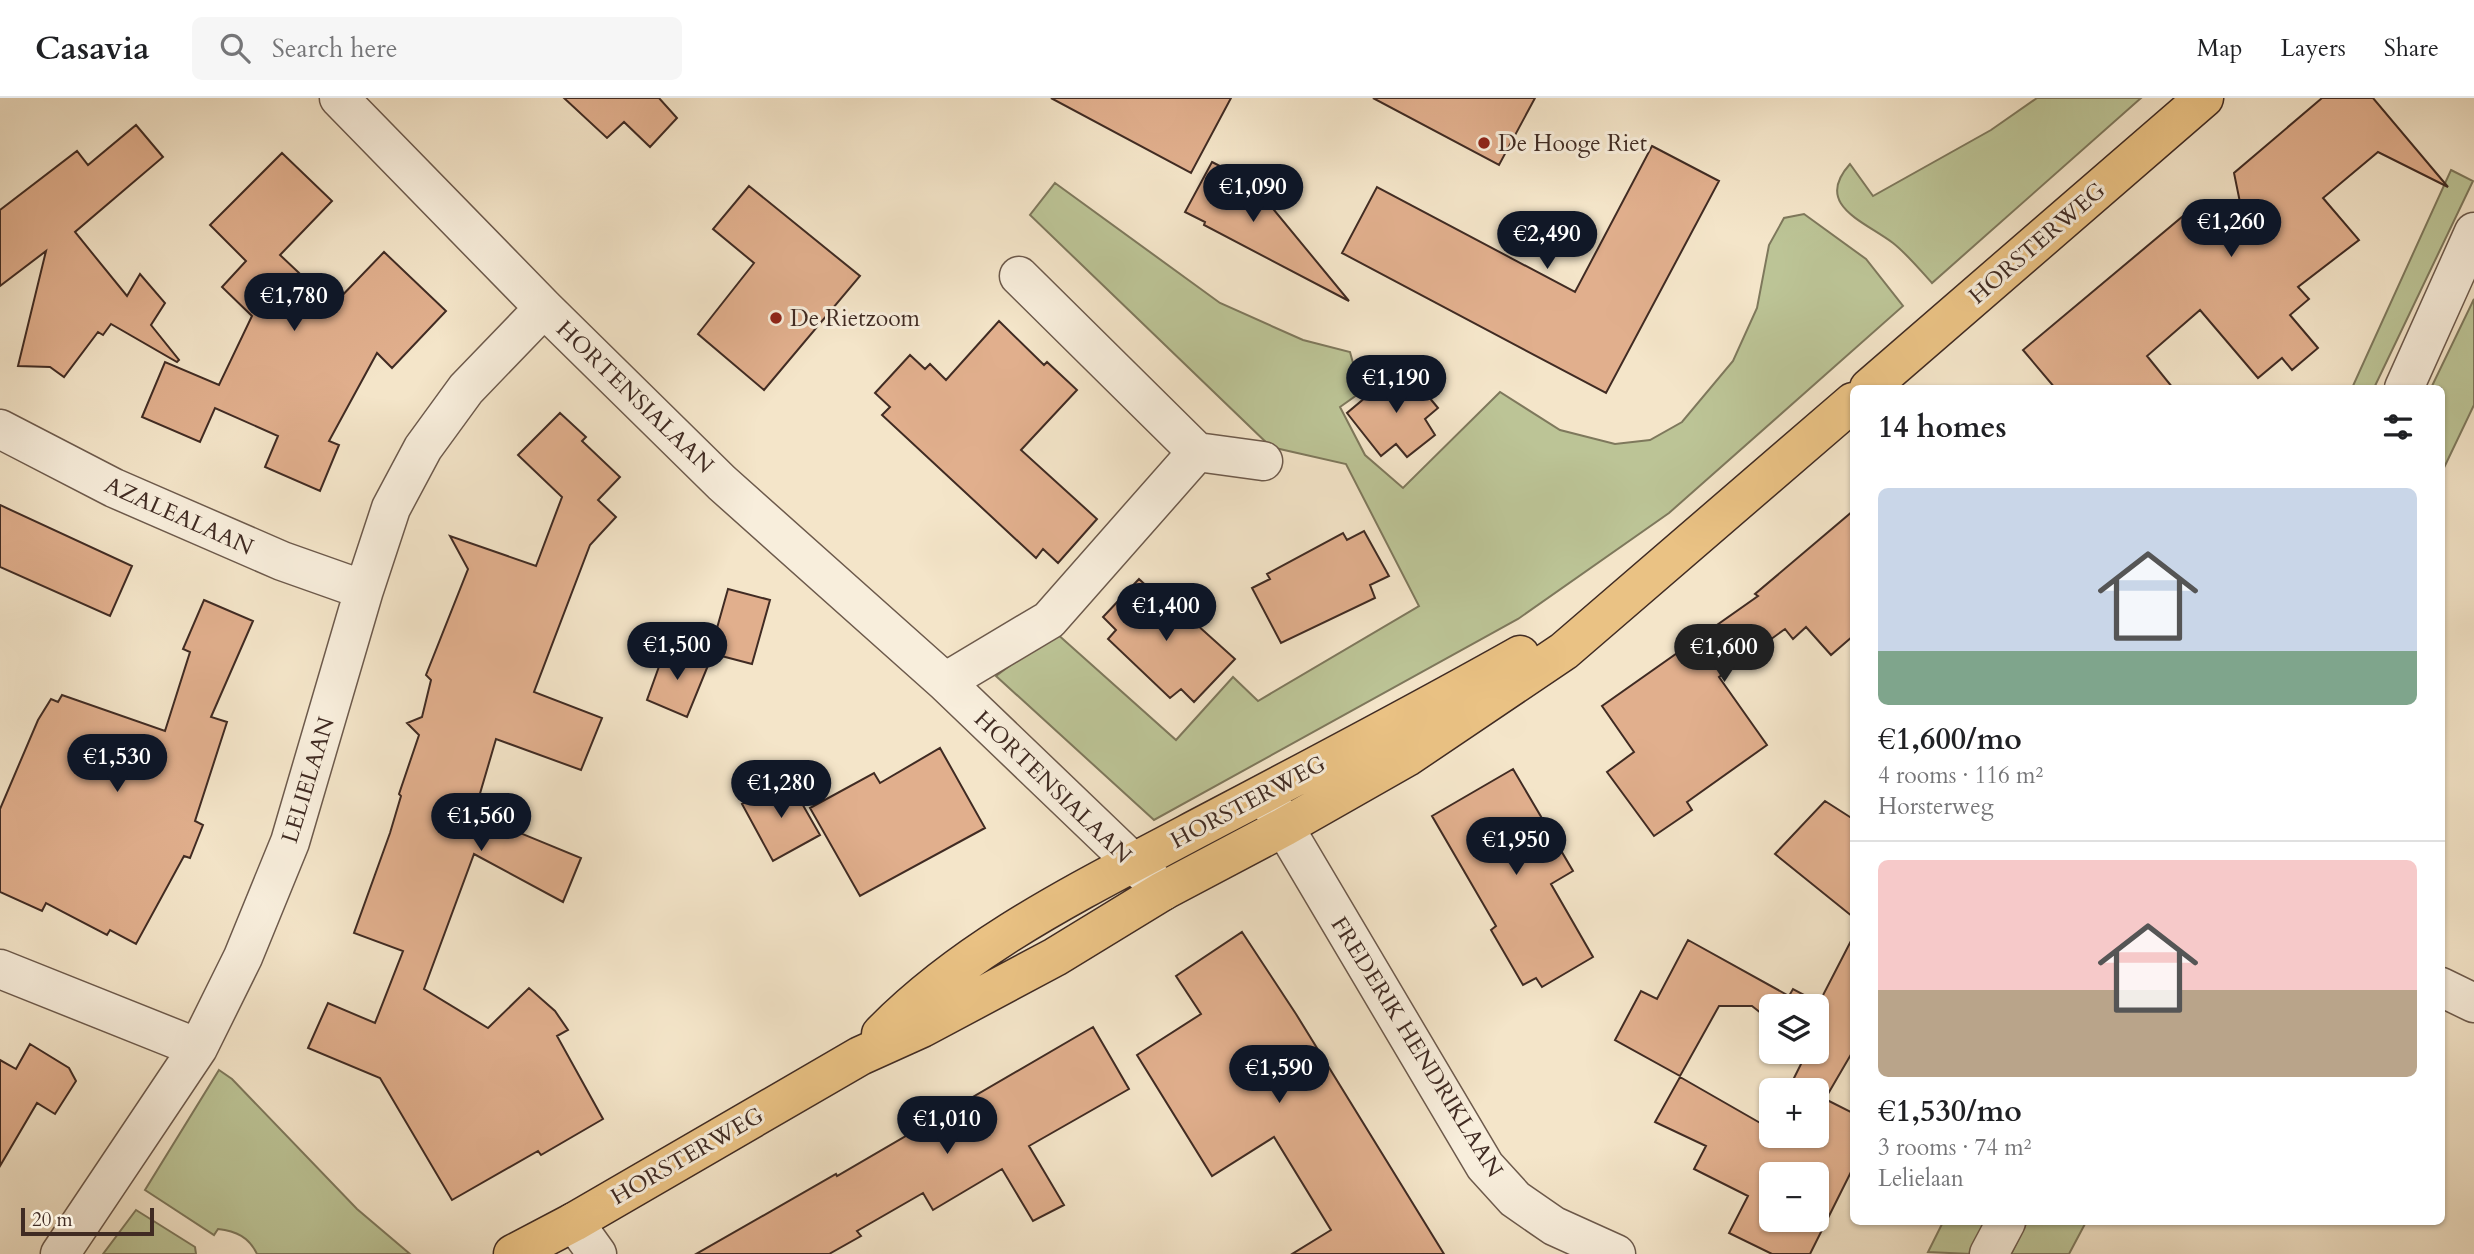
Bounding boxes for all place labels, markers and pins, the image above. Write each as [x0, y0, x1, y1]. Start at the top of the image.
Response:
place label: De Hooge Riet [1498, 128, 1647, 159]
marker: De Hooge Riet [1476, 135, 1492, 151]
pin: €1,090 [1196, 164, 1310, 224]
pin: €1,260 [2174, 200, 2288, 259]
pin: €2,490 [1490, 212, 1604, 271]
pin: €1,780 [237, 274, 351, 333]
place label: De Rietzoom [790, 303, 921, 334]
marker: De Rietzoom [768, 310, 784, 326]
pin: €1,190 [1339, 356, 1453, 415]
pin: €1,400 [1109, 584, 1223, 643]
pin: €1,500 [620, 622, 734, 682]
pin: €1,600 [1667, 624, 1781, 684]
pin: €1,530 [60, 734, 174, 794]
pin: €1,280 [724, 760, 838, 820]
pin: €1,560 [424, 794, 538, 853]
pin: €1,950 [1459, 818, 1573, 877]
pin: €1,590 [1222, 1046, 1336, 1105]
pin: €1,010 [890, 1096, 1004, 1156]

